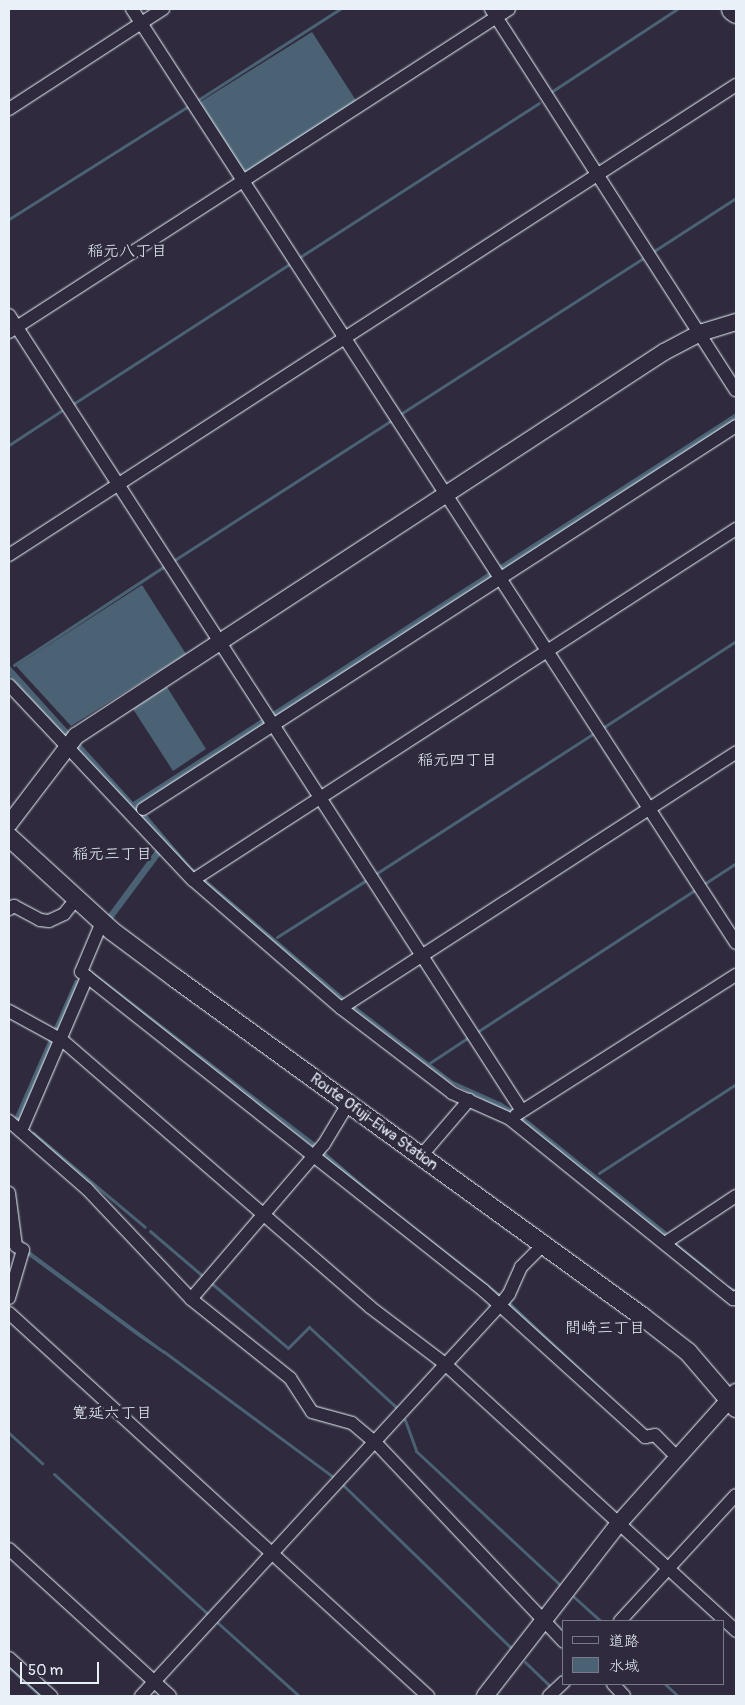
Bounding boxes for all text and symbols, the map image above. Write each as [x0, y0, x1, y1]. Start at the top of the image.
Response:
district label: 稲元八丁目 [87, 241, 167, 261]
district label: 稲元四丁目 [417, 750, 497, 770]
district label: 稲元三丁目 [72, 844, 152, 864]
street label: Route Ofuji-Eiwa Station [307, 1070, 441, 1174]
district label: 間崎三丁目 [565, 1318, 645, 1338]
district label: 寛延六丁目 [72, 1403, 152, 1423]
legend [562, 1620, 725, 1685]
text: 道路 [609, 1632, 639, 1651]
scale bar [22, 1652, 101, 1684]
text: 水域 [609, 1657, 639, 1676]
text: 50 m [28, 1661, 63, 1680]

